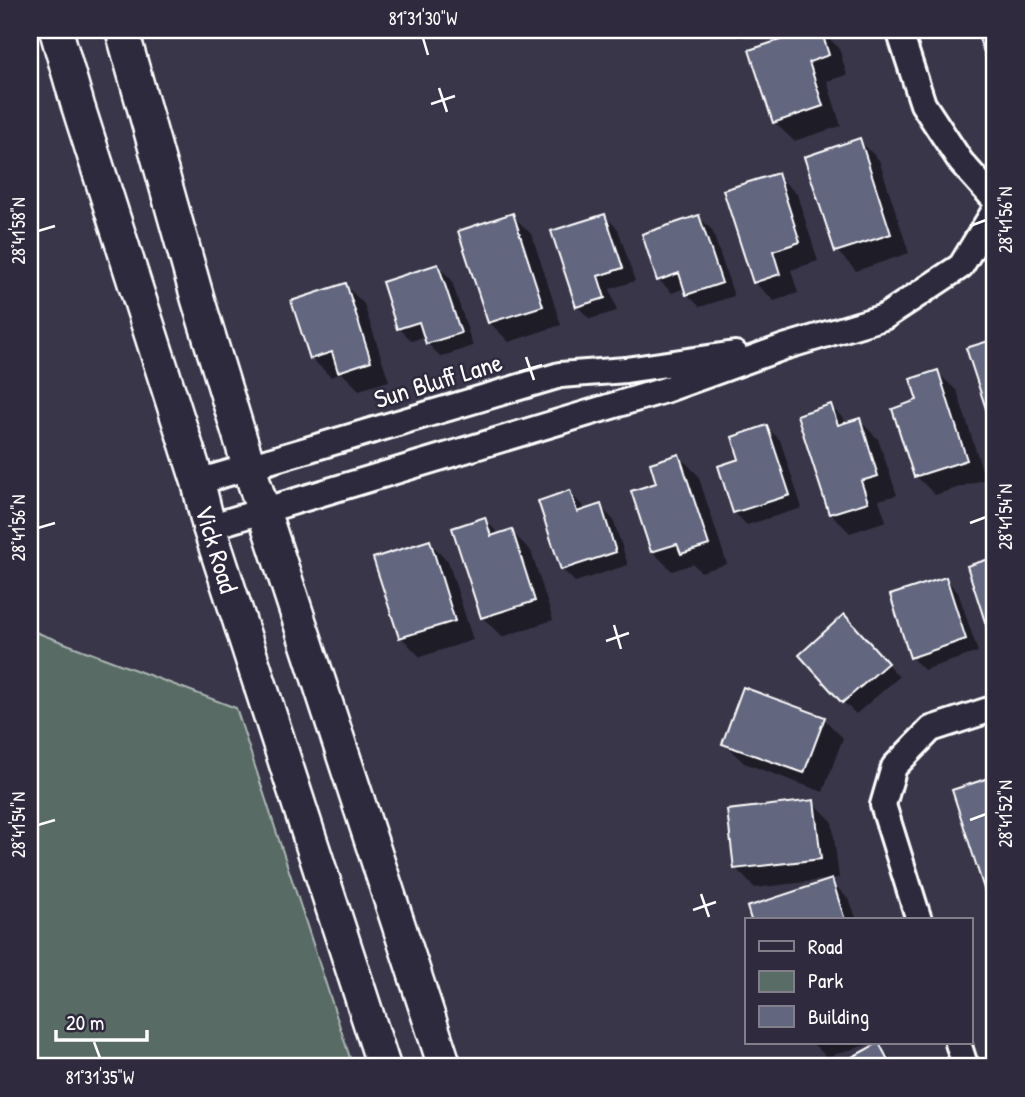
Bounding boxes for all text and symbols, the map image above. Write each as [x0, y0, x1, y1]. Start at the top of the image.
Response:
text: 81°31'30"W [389, 6, 457, 31]
text: 28°41'56"N [993, 187, 1018, 253]
text: 28°41'58"N [6, 197, 31, 265]
street label: Sun Bluff Lane [370, 344, 506, 416]
text: 28°41'54"N [993, 484, 1018, 550]
text: 28°41'56"N [6, 495, 31, 561]
street label: Vick Road [187, 501, 247, 597]
text: 28°41'52"N [993, 780, 1018, 848]
text: 28°41'54"N [6, 792, 31, 858]
legend [745, 918, 972, 1044]
text: Road [808, 932, 842, 961]
text: Park [808, 966, 843, 995]
scale bar [56, 999, 147, 1043]
text: Building [808, 1002, 869, 1031]
text: 20 m [66, 1008, 104, 1037]
text: 81°31'35"W [66, 1065, 134, 1090]

